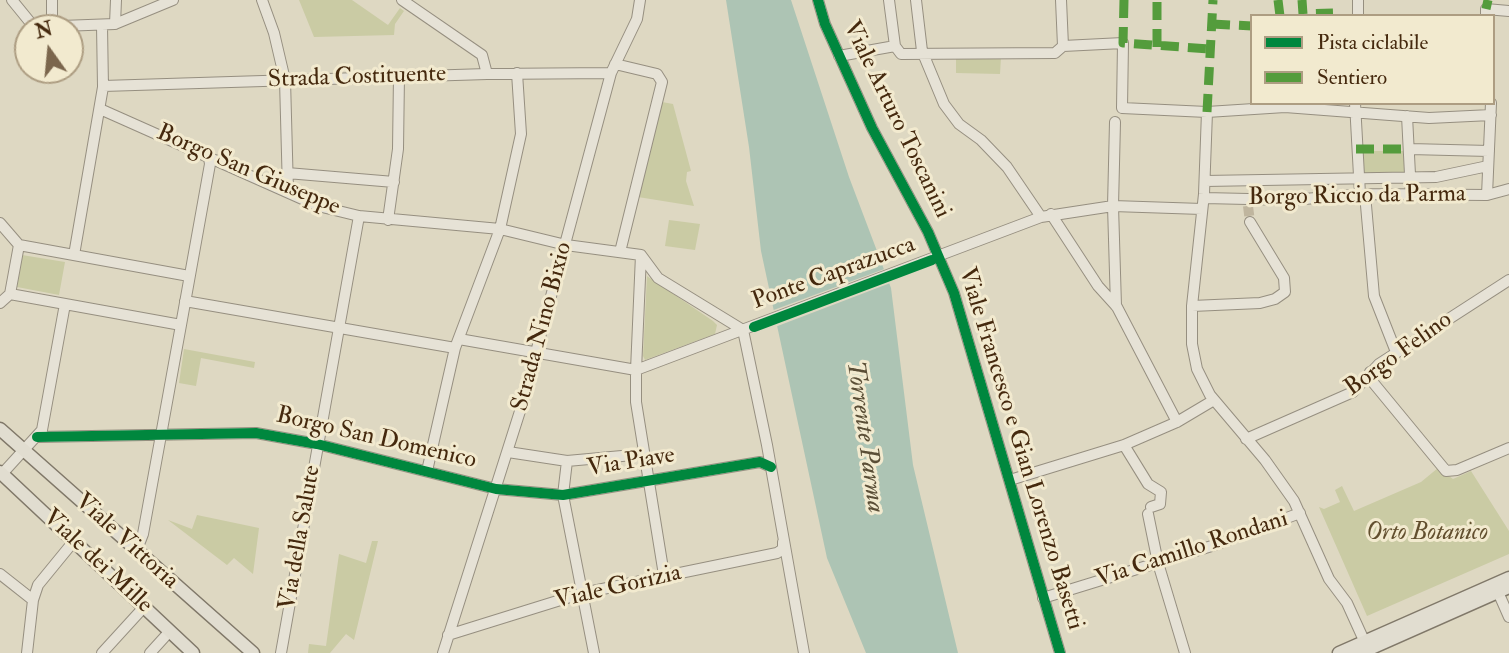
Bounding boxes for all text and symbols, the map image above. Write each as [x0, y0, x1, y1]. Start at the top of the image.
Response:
north arrow [14, 14, 84, 84]
legend [1250, 14, 1495, 105]
text: N [33, 17, 55, 44]
street label: Viale Arturo Toscanini [836, 17, 956, 223]
text: Pista ciclabile [1317, 29, 1428, 56]
street label: Strada Costituente [267, 60, 447, 96]
text: Sentiero [1317, 64, 1387, 91]
street label: Borgo San Giuseppe [152, 119, 344, 223]
street label: Borgo Riccio da Parma [1248, 181, 1466, 213]
street label: Ponte Caprazucca [749, 231, 919, 317]
street label: Strada Nino Bixio [507, 239, 579, 415]
street label: Viale Francesco e Gian Lorenzo Basetti [951, 264, 1089, 634]
street label: Borgo Felino [1340, 306, 1458, 404]
water label: Torrente Parma [838, 359, 890, 515]
street label: Borgo San Domenico [273, 402, 479, 476]
street label: Via Piave [585, 442, 677, 484]
street label: Via della Salute [274, 463, 328, 613]
street label: Viale Vittoria [68, 488, 184, 596]
street label: Viale dei Mille [36, 504, 158, 620]
street label: Via Camillo Rondani [1092, 505, 1292, 595]
park label: Orto Botanico [1366, 520, 1488, 548]
street label: Viale Gorizia [552, 559, 684, 617]

